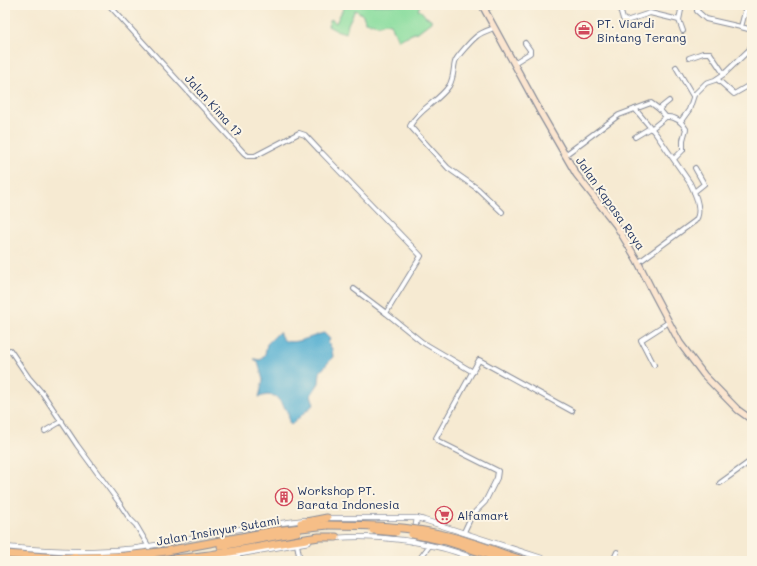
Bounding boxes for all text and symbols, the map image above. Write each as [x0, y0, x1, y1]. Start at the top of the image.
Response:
place label: PT. Viardi Bintang Terang [597, 15, 686, 45]
office icon: PT. Viardi Bintang Terang [574, 20, 594, 40]
street label: Jalan Kima 17 [182, 70, 247, 140]
street label: Jalan Kapasa Raya [573, 153, 649, 253]
place label: Workshop PT. Barata Indonesia [297, 482, 400, 512]
building icon: Workshop PT. Barata Indonesia [274, 487, 294, 507]
supermarket icon: Alfamart [434, 505, 454, 525]
place label: Alfamart [457, 507, 509, 523]
street label: Jalan Insinyur Sutami [155, 511, 281, 549]

